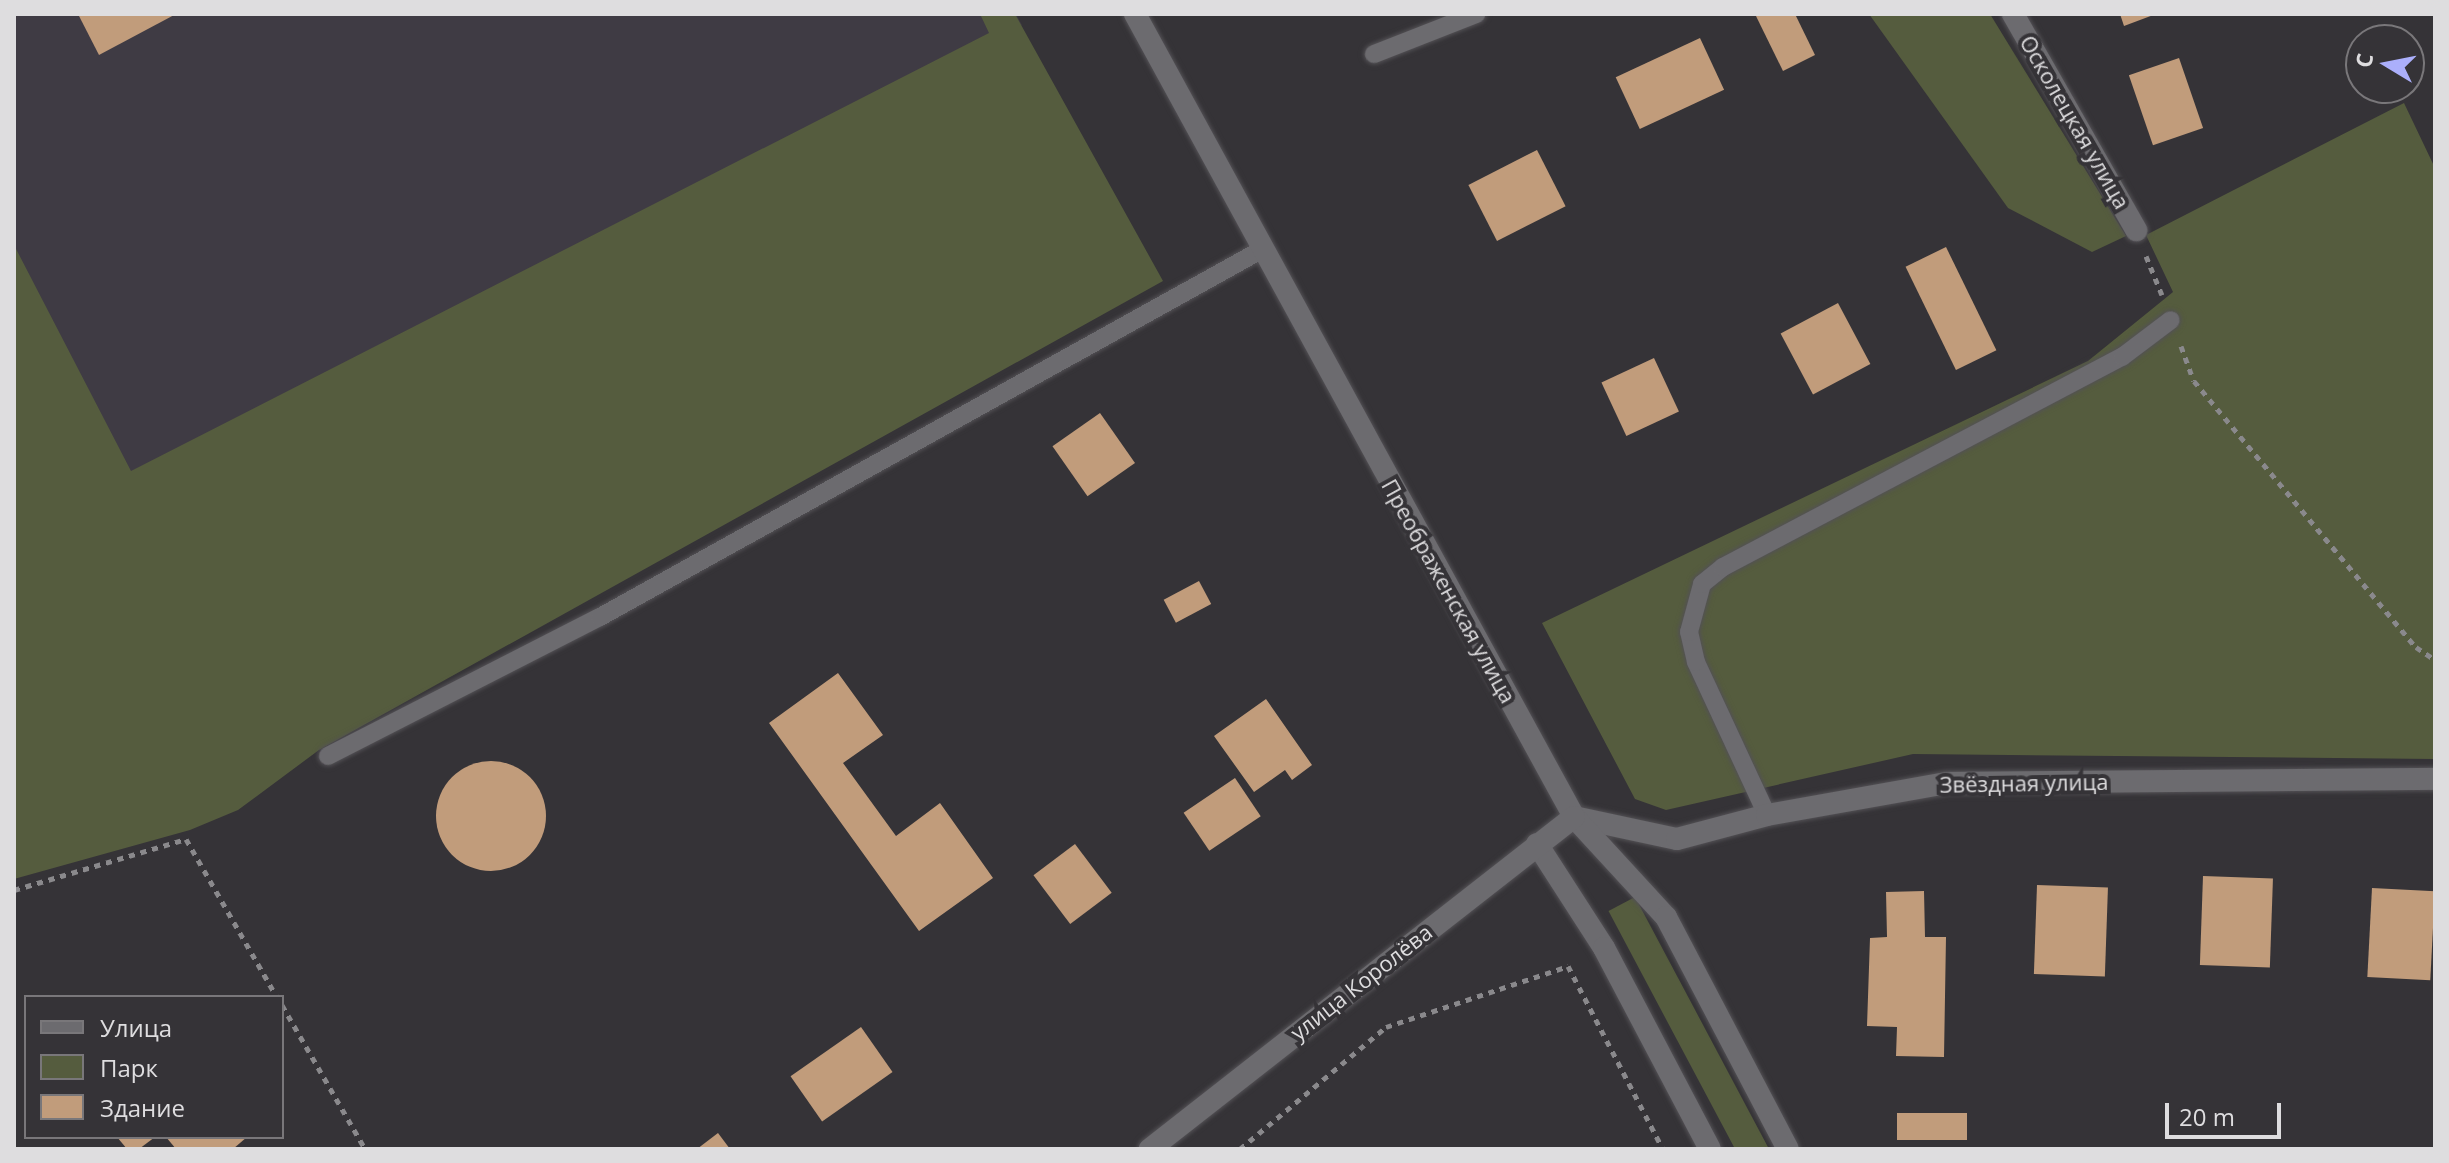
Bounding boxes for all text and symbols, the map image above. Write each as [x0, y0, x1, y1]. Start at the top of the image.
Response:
north arrow [2345, 24, 2425, 104]
street label: Осколецкая улица [2015, 31, 2135, 213]
text: С [2347, 51, 2379, 70]
street label: Преображенская улица [1376, 474, 1522, 708]
street label: Звёздная улица [1939, 768, 2109, 798]
street label: улица Королёва [1285, 919, 1437, 1045]
legend [24, 995, 284, 1139]
text: Улица [100, 1011, 172, 1044]
text: Парк [100, 1051, 158, 1084]
scale bar [2169, 1087, 2285, 1137]
text: Здание [100, 1091, 185, 1124]
text: 20 m [2179, 1100, 2235, 1133]

